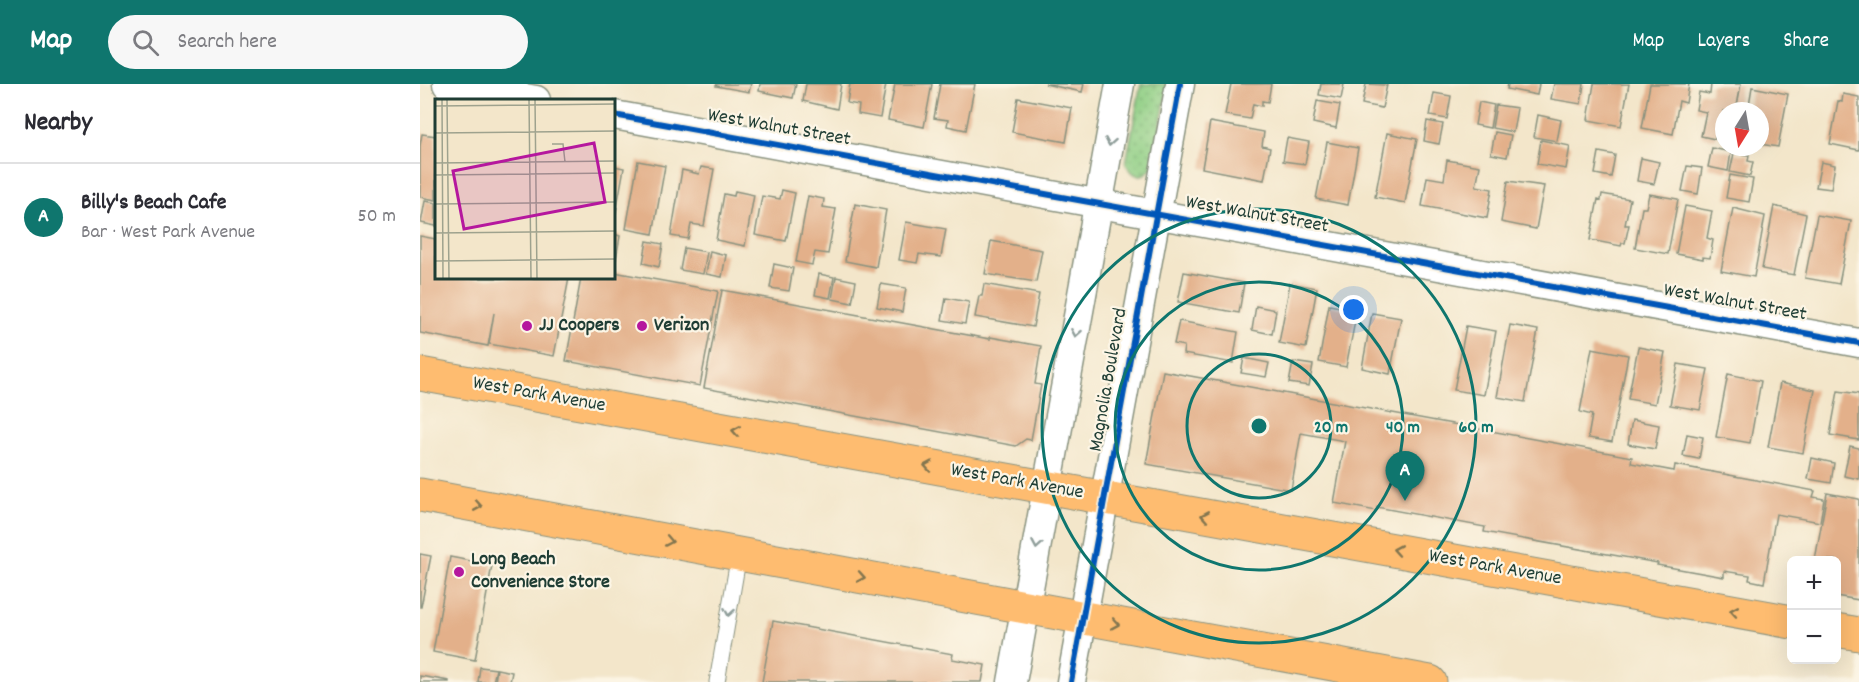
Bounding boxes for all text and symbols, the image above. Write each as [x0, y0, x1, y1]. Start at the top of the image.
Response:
search box [108, 15, 528, 69]
text: Map [30, 22, 72, 62]
icon: search [129, 26, 162, 59]
text: Search here [177, 27, 277, 58]
text: Map [1633, 27, 1664, 57]
text: Layers [1697, 27, 1750, 57]
text: Share [1783, 27, 1829, 57]
inset map [435, 99, 615, 279]
street label: West Walnut Street [705, 102, 853, 154]
north arrow [1715, 102, 1769, 156]
text: Nearby [24, 105, 92, 142]
one-way arrow [1104, 136, 1117, 146]
text: Billy's Beach Cafe [81, 188, 226, 219]
street label: West Walnut Street [1183, 189, 1331, 241]
text: A [38, 203, 49, 231]
text: 50 m [358, 203, 396, 231]
text: Bar · West Park Avenue [81, 219, 255, 247]
street label: West Walnut Street [1661, 277, 1809, 329]
your location [1339, 295, 1368, 324]
street label: Magnolia Boulevard [1083, 306, 1135, 454]
place label: JJ Coopers [539, 312, 620, 340]
place label: Verizon [654, 312, 709, 340]
marker: JJ Coopers [520, 319, 534, 333]
marker: Verizon [635, 319, 649, 333]
one-way arrow [1070, 329, 1082, 338]
street label: West Park Avenue [471, 370, 608, 420]
centre of rings [1249, 416, 1269, 436]
text: 20 m [1314, 416, 1348, 441]
text: 40 m [1386, 416, 1420, 441]
text: 60 m [1458, 416, 1494, 441]
one-way arrow [732, 425, 742, 438]
pin: A [1386, 452, 1424, 501]
street label: West Park Avenue [949, 457, 1086, 507]
one-way arrow [924, 460, 934, 473]
one-way arrow [473, 499, 482, 511]
one-way arrow [1201, 510, 1211, 523]
one-way arrow [664, 534, 674, 547]
one-way arrow [1032, 540, 1044, 550]
street label: West Park Avenue [1427, 543, 1564, 593]
one-way arrow [1393, 545, 1402, 557]
place label: Long Beach Convenience Store [471, 546, 610, 597]
map controls [1787, 556, 1841, 664]
button: + [1787, 556, 1841, 610]
marker: Long Beach Convenience Store [452, 565, 466, 579]
one-way arrow [856, 570, 866, 583]
one-way arrow [1729, 606, 1739, 618]
one-way arrow [724, 607, 736, 617]
button: − [1787, 610, 1841, 664]
one-way arrow [1109, 617, 1119, 630]

